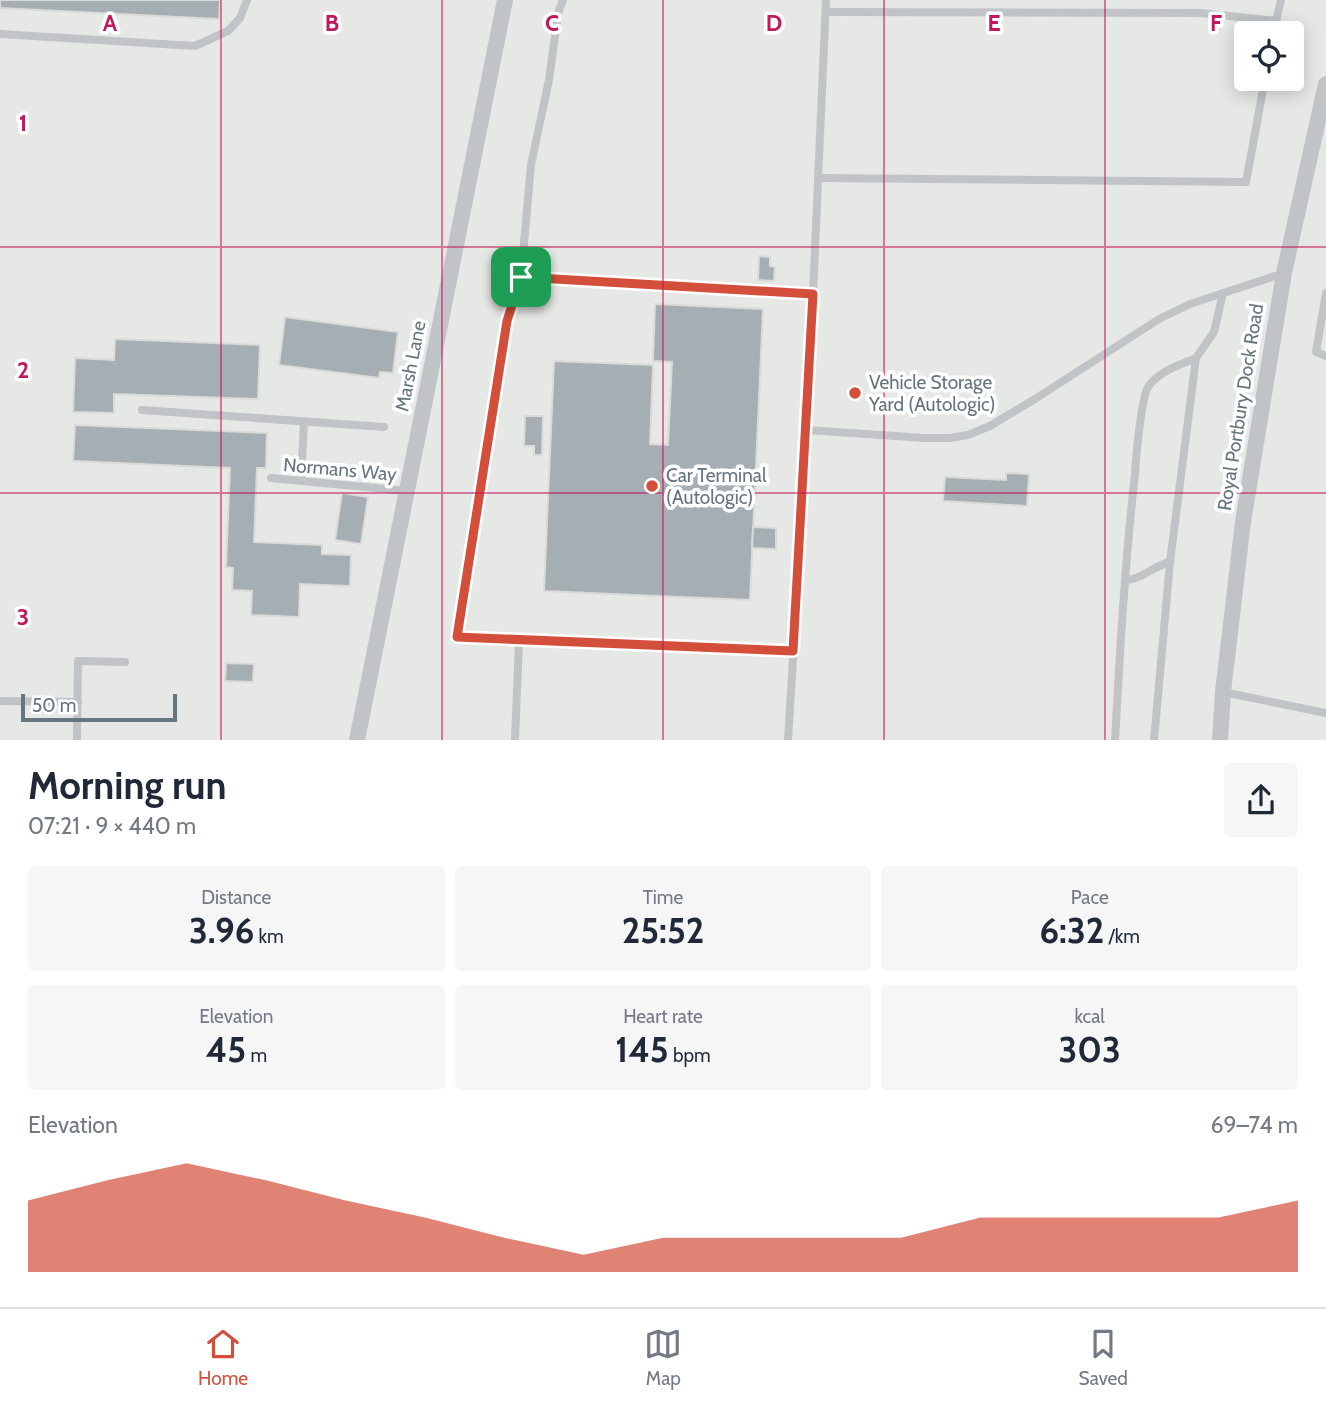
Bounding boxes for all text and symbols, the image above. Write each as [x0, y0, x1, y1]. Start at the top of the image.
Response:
text: A [103, 9, 118, 37]
text: B [325, 9, 339, 37]
text: C [545, 9, 559, 37]
text: D [766, 9, 782, 37]
text: E [987, 9, 1001, 37]
text: F [1210, 9, 1222, 37]
map controls [1234, 21, 1304, 91]
button: locate [1234, 21, 1304, 91]
text: 1 [19, 109, 27, 137]
pin [491, 247, 551, 307]
icon: arrive [502, 258, 540, 296]
street label: Royal Portbury Dock Road [1213, 302, 1268, 512]
street label: Marsh Lane [390, 319, 431, 413]
text: 2 [17, 356, 29, 384]
place label: Vehicle Storage Yard (Autologic) [868, 371, 995, 416]
marker: Vehicle Storage Yard (Autologic) [847, 385, 863, 401]
street label: Normans Way [282, 453, 398, 486]
place label: Car Terminal (Autologic) [666, 464, 767, 509]
marker: Car Terminal (Autologic) [644, 478, 660, 494]
text: 3 [17, 603, 29, 631]
scale bar [21, 691, 177, 723]
text: 50 m [32, 694, 76, 717]
text: Morning run [28, 762, 227, 809]
button: share [1224, 763, 1298, 837]
text: 07:21 · 9 × 440 m [28, 812, 196, 840]
text: Distance [201, 886, 271, 909]
text: Time [643, 886, 683, 909]
text: Pace [1071, 886, 1109, 909]
text: 3.96 [189, 909, 254, 952]
text: 25:52 [622, 909, 704, 952]
text: 6:32 [1039, 909, 1104, 952]
text: km [254, 925, 284, 948]
text: /km [1104, 925, 1140, 948]
text: Elevation [199, 1005, 273, 1028]
text: Heart rate [623, 1005, 703, 1028]
text: kcal [1074, 1005, 1105, 1028]
text: 45 [206, 1028, 246, 1071]
text: 145 [615, 1028, 669, 1071]
text: 303 [1058, 1028, 1121, 1071]
text: m [246, 1044, 267, 1067]
text: bpm [669, 1044, 711, 1067]
text: Elevation [28, 1111, 118, 1139]
text: 69–74 m [1210, 1111, 1298, 1139]
tab: Home [198, 1325, 248, 1390]
tab: Map [644, 1325, 682, 1390]
tab: Saved [1079, 1325, 1128, 1390]

